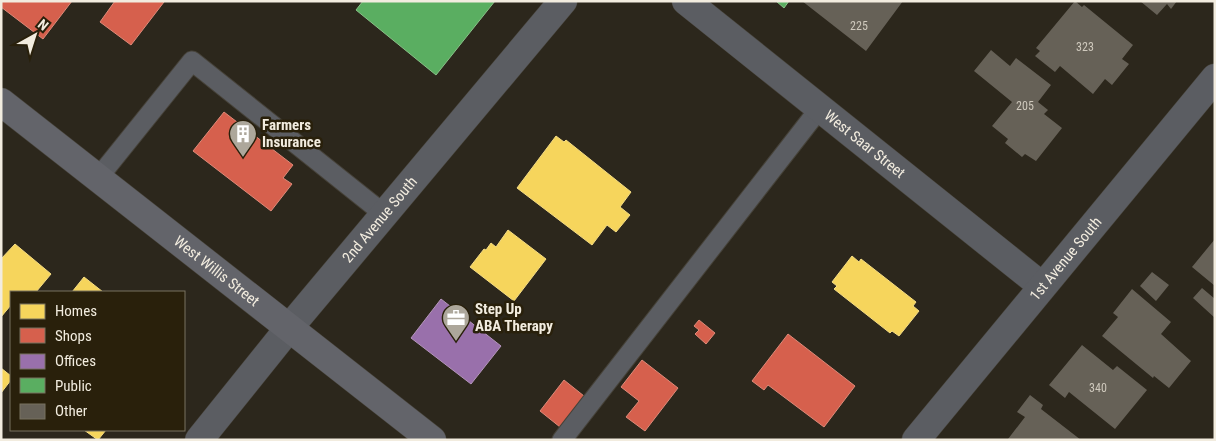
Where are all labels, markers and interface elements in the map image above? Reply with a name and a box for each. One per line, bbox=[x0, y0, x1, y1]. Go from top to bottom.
north arrow bbox=[10, 10, 60, 60]
text: N bbox=[35, 16, 52, 34]
house number: 225 bbox=[850, 19, 868, 33]
house number: 323 bbox=[1076, 40, 1094, 54]
house number: 205 bbox=[1016, 99, 1034, 113]
street label: West Saar Street bbox=[821, 106, 909, 182]
place label: Farmers Insurance bbox=[262, 116, 321, 151]
building icon: Farmers Insurance bbox=[228, 119, 258, 158]
street label: 2nd Avenue South bbox=[339, 173, 421, 266]
street label: 1st Avenue South bbox=[1026, 213, 1105, 304]
street label: West Willis Street bbox=[170, 232, 263, 310]
legend bbox=[10, 291, 185, 431]
place label: Step Up ABA Therapy bbox=[475, 300, 553, 335]
text: Homes bbox=[55, 302, 97, 320]
office icon: Step Up ABA Therapy bbox=[441, 303, 471, 342]
text: Shops bbox=[55, 327, 92, 345]
text: Offices bbox=[55, 352, 96, 370]
text: Public bbox=[55, 377, 92, 395]
house number: 340 bbox=[1089, 381, 1107, 395]
text: Other bbox=[55, 402, 88, 420]

